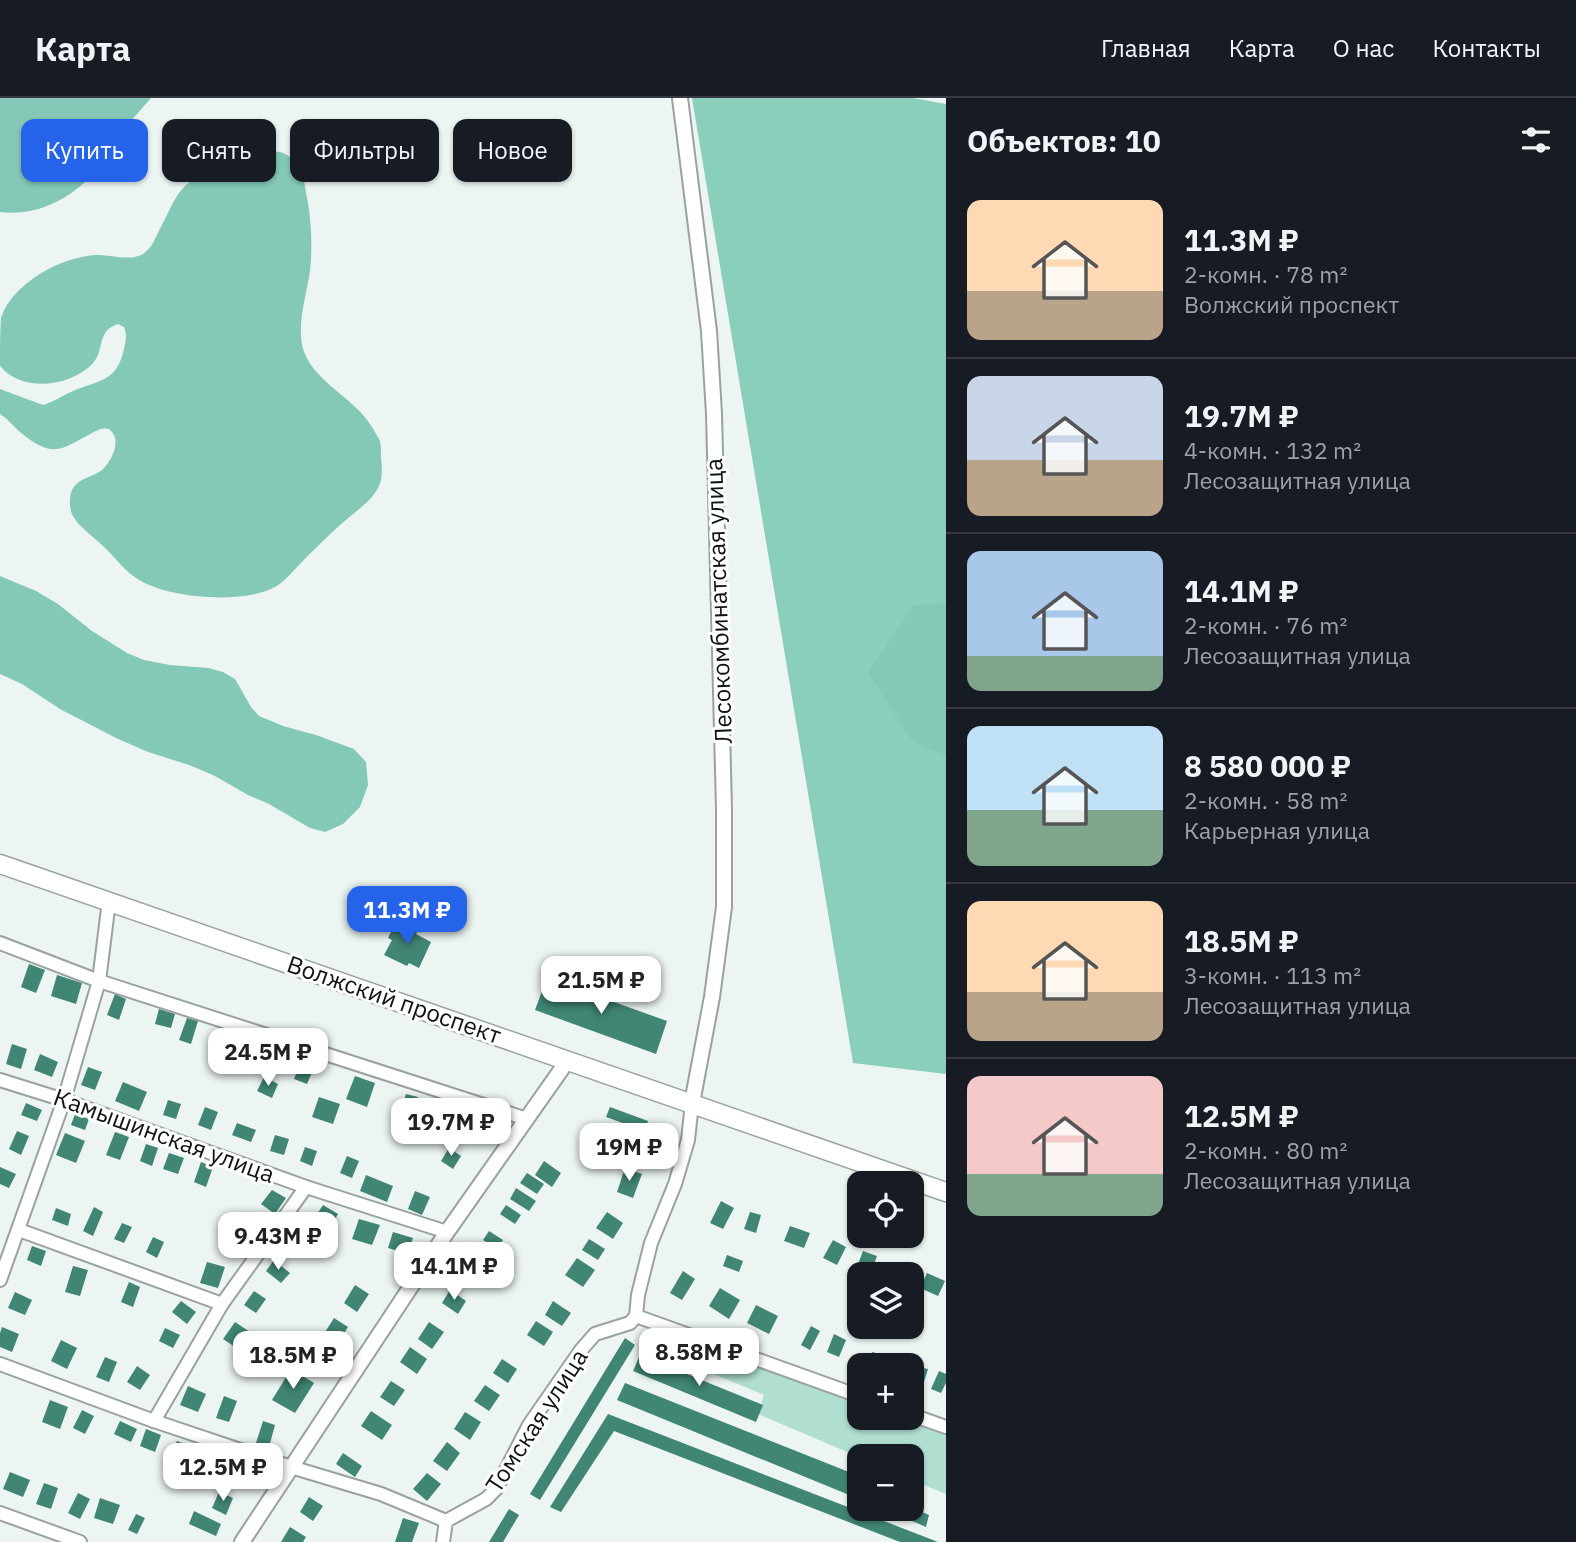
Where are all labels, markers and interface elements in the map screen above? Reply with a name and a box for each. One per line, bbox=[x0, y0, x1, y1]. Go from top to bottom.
text: Карта bbox=[35, 27, 131, 70]
text: Главная bbox=[1101, 32, 1191, 64]
text: Карта bbox=[1229, 32, 1295, 64]
text: О нас bbox=[1333, 32, 1394, 64]
text: Контакты bbox=[1432, 32, 1541, 64]
chip: Купить bbox=[21, 119, 148, 182]
chip: Снять bbox=[162, 119, 276, 182]
chip: Фильтры bbox=[290, 119, 439, 182]
chip: Новое bbox=[453, 119, 572, 182]
text: Объектов: 10 bbox=[967, 121, 1161, 160]
icon: filters bbox=[1517, 121, 1555, 159]
text: 11.3M ₽ bbox=[1184, 220, 1299, 259]
icon: home bbox=[1023, 228, 1107, 312]
text: 2-комн. · 78 m² bbox=[1184, 259, 1347, 289]
text: Волжский проспект bbox=[1184, 289, 1399, 319]
text: 19.7M ₽ bbox=[1184, 396, 1299, 435]
icon: home bbox=[1023, 404, 1107, 488]
text: 4-комн. · 132 m² bbox=[1184, 435, 1361, 465]
street label: Лесокомбинатская улица bbox=[697, 457, 739, 744]
text: Лесозащитная улица bbox=[1184, 465, 1411, 495]
text: 14.1M ₽ bbox=[1184, 571, 1299, 610]
icon: home bbox=[1023, 579, 1107, 663]
text: 2-комн. · 76 m² bbox=[1184, 610, 1347, 640]
text: Лесозащитная улица bbox=[1184, 640, 1411, 670]
text: 8 580 000 ₽ bbox=[1184, 746, 1351, 785]
icon: home bbox=[1023, 754, 1107, 838]
text: 2-комн. · 58 m² bbox=[1184, 785, 1347, 815]
text: Карьерная улица bbox=[1184, 815, 1370, 845]
pin: 11.3M ₽ bbox=[342, 886, 472, 946]
text: 11.3M ₽ bbox=[363, 894, 451, 924]
text: 18.5M ₽ bbox=[1184, 921, 1299, 960]
icon: home bbox=[1023, 929, 1107, 1013]
street label: Волжский проспект bbox=[283, 947, 506, 1051]
pin: 21.5M ₽ bbox=[536, 956, 666, 1016]
text: 3-комн. · 113 m² bbox=[1184, 960, 1361, 990]
text: 21.5M ₽ bbox=[557, 964, 645, 994]
text: Лесозащитная улица bbox=[1184, 990, 1411, 1020]
pin: 24.5M ₽ bbox=[203, 1028, 333, 1088]
text: 24.5M ₽ bbox=[224, 1036, 312, 1066]
street label: Камышинская улица bbox=[49, 1080, 279, 1190]
text: 12.5M ₽ bbox=[1184, 1096, 1299, 1135]
pin: 19.7M ₽ bbox=[386, 1098, 516, 1158]
icon: home bbox=[1023, 1104, 1107, 1188]
text: 19.7M ₽ bbox=[407, 1106, 495, 1136]
pin: 19M ₽ bbox=[580, 1124, 678, 1183]
text: 19M ₽ bbox=[595, 1131, 663, 1161]
text: 2-комн. · 80 m² bbox=[1184, 1135, 1347, 1165]
text: Лесозащитная улица bbox=[1184, 1165, 1411, 1195]
map controls bbox=[847, 1171, 924, 1521]
button: locate bbox=[847, 1171, 924, 1248]
pin: 9.43M ₽ bbox=[213, 1212, 343, 1272]
text: 9.43M ₽ bbox=[234, 1220, 322, 1250]
pin: 14.1M ₽ bbox=[389, 1242, 519, 1302]
text: 14.1M ₽ bbox=[410, 1250, 498, 1280]
button: layers bbox=[847, 1262, 924, 1339]
pin: 8.58M ₽ bbox=[634, 1328, 764, 1388]
pin: 18.5M ₽ bbox=[228, 1332, 358, 1391]
text: 8.58M ₽ bbox=[655, 1336, 743, 1366]
text: 18.5M ₽ bbox=[249, 1339, 337, 1369]
street label: Томская улица bbox=[478, 1342, 595, 1498]
button: + bbox=[847, 1353, 924, 1430]
pin: 12.5M ₽ bbox=[158, 1444, 288, 1503]
button: − bbox=[847, 1444, 924, 1521]
text: 12.5M ₽ bbox=[179, 1451, 267, 1481]

